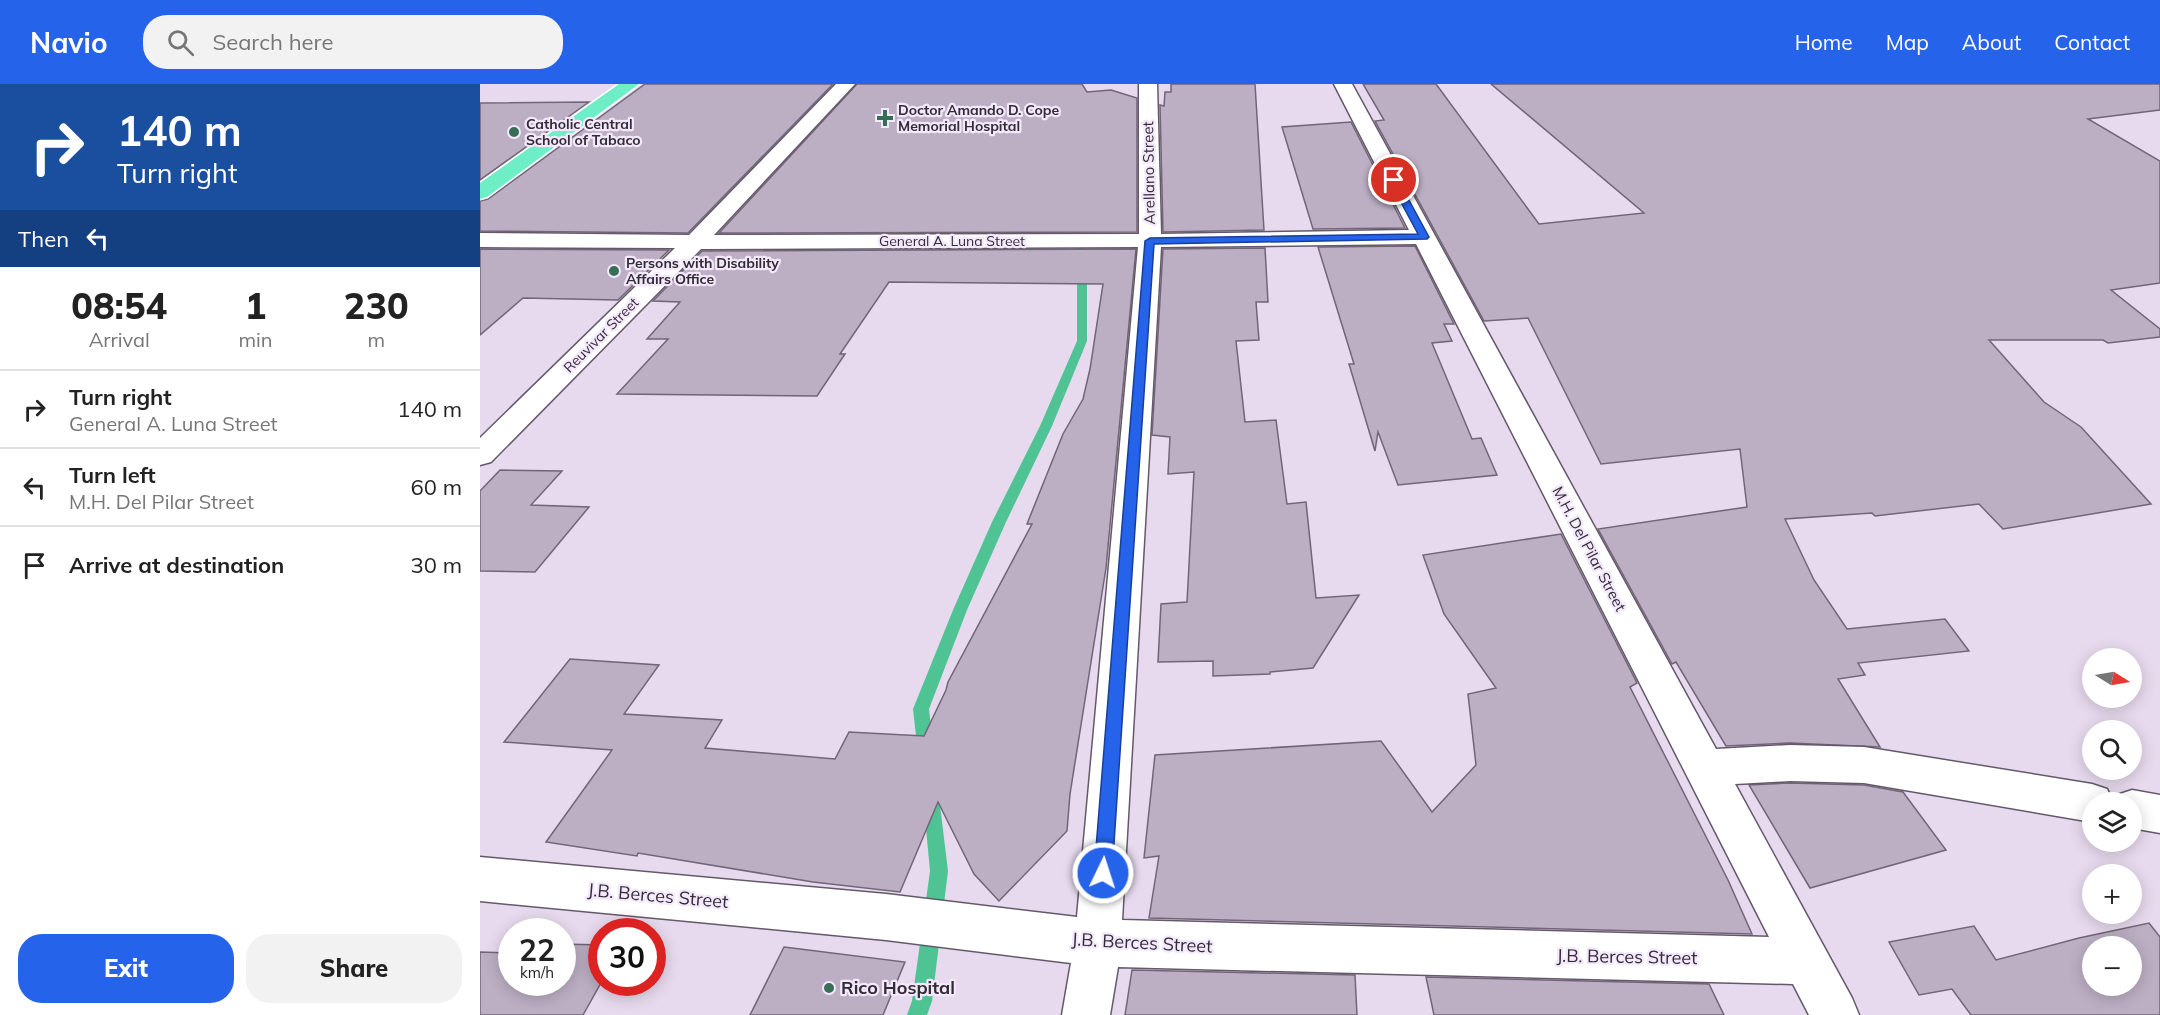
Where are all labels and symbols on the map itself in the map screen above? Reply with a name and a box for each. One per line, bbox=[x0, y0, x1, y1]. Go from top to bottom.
place label: Doctor Amando D. Cope Memorial Hospital bbox=[898, 101, 1059, 135]
marker: Doctor Amando D. Cope Memorial Hospital bbox=[876, 109, 894, 127]
place label: Catholic Central School of Tabaco bbox=[526, 115, 641, 149]
street label: Arellano Street bbox=[1138, 121, 1159, 225]
marker: Catholic Central School of Tabaco bbox=[507, 125, 521, 139]
pin bbox=[1368, 154, 1419, 205]
street label: General A. Luna Street bbox=[879, 232, 1025, 250]
place label: Persons with Disability Affairs Office bbox=[626, 254, 779, 288]
marker: Persons with Disability Affairs Office bbox=[607, 264, 621, 278]
street label: Reuvivar Street bbox=[560, 294, 642, 376]
street label: M.H. Del Pilar Street bbox=[1548, 483, 1630, 614]
north arrow bbox=[2082, 648, 2142, 708]
position arrow bbox=[1071, 841, 1135, 905]
street label: J.B. Berces Street bbox=[587, 878, 729, 913]
speed limit sign: 30 bbox=[588, 918, 666, 996]
street label: J.B. Berces Street bbox=[1071, 927, 1213, 958]
street label: J.B. Berces Street bbox=[1556, 944, 1698, 969]
place label: Rico Hospital bbox=[841, 976, 955, 999]
marker: Rico Hospital bbox=[822, 981, 836, 995]

